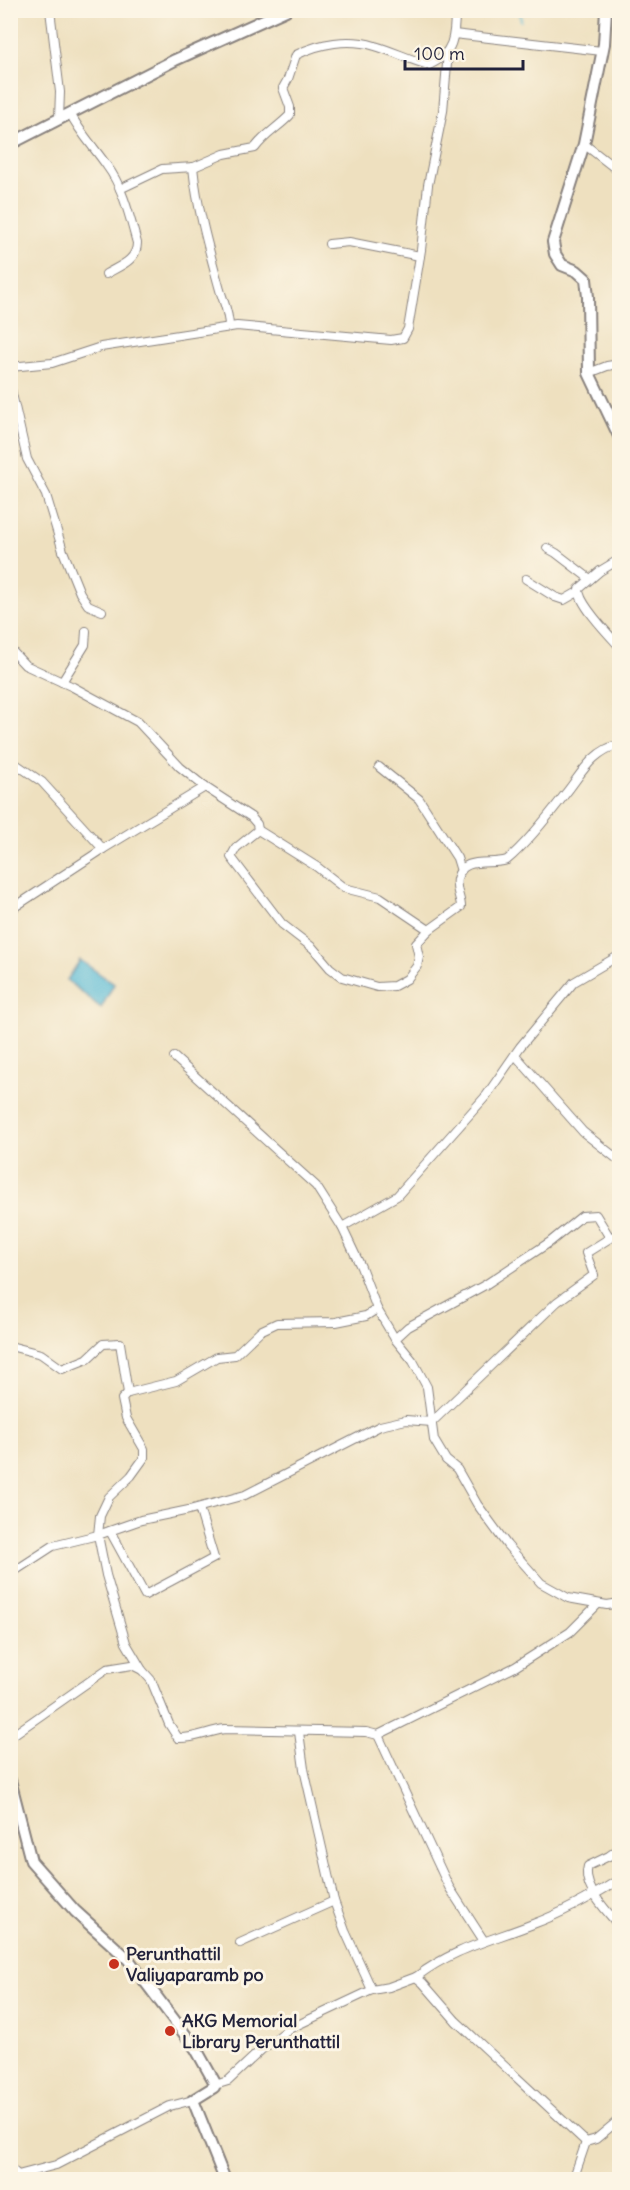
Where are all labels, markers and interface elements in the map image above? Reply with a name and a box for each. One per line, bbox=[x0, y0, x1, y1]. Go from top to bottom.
scale bar bbox=[405, 33, 524, 71]
text: 100 m bbox=[414, 42, 465, 65]
place label: Perunthattil Valiyaparamb po bbox=[126, 1942, 264, 1986]
marker: Perunthattil Valiyaparamb po bbox=[107, 1957, 121, 1971]
place label: AKG Memorial Library Perunthattil bbox=[182, 2009, 340, 2053]
marker: AKG Memorial Library Perunthattil bbox=[163, 2024, 177, 2038]

